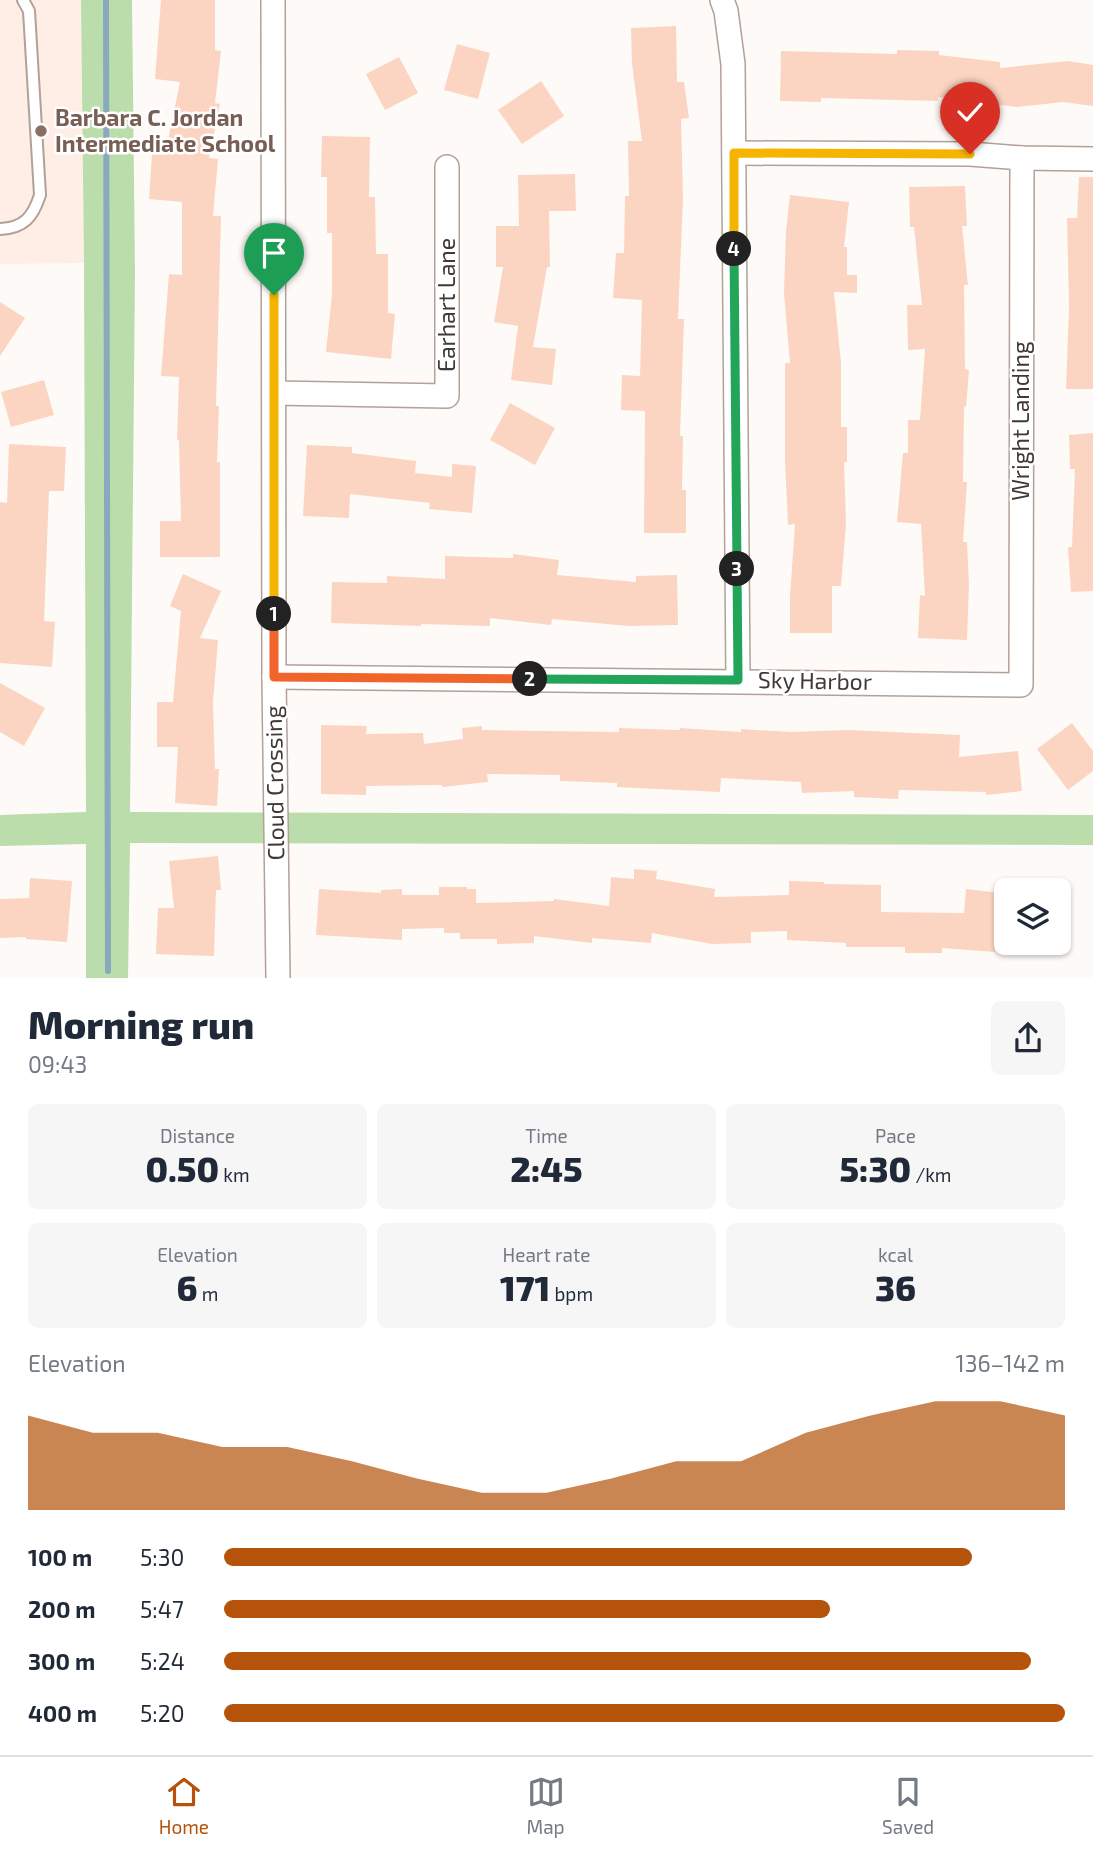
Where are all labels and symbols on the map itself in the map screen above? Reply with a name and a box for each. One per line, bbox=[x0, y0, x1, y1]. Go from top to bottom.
pin bbox=[940, 82, 1000, 154]
place label: Barbara C. Jordan Intermediate School bbox=[55, 103, 276, 157]
marker: Barbara C. Jordan Intermediate School bbox=[33, 123, 49, 139]
pin bbox=[244, 223, 304, 295]
pin: 4 bbox=[716, 232, 752, 266]
street label: Earhart Lane bbox=[432, 238, 460, 372]
street label: Wright Landing bbox=[1006, 341, 1034, 501]
pin: 3 bbox=[720, 552, 754, 586]
pin: 1 bbox=[256, 596, 292, 632]
pin: 2 bbox=[512, 662, 548, 696]
street label: Sky Harbor bbox=[758, 665, 872, 695]
street label: Cloud Crossing bbox=[259, 705, 289, 861]

